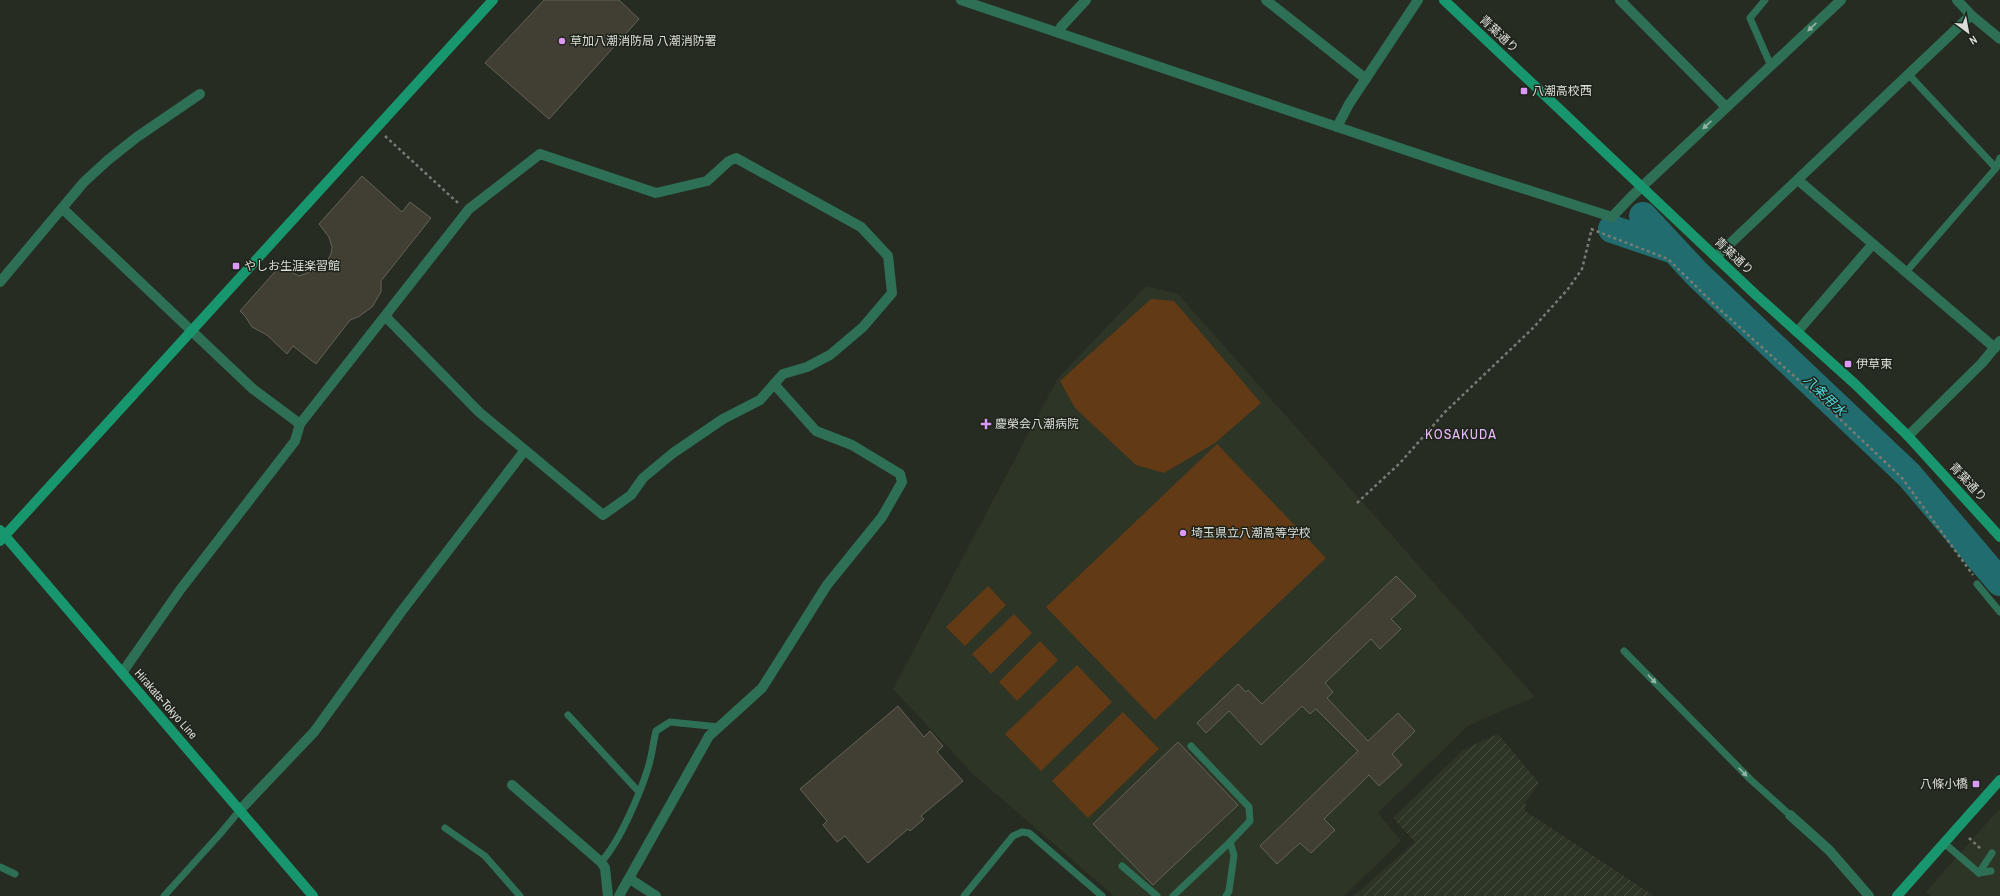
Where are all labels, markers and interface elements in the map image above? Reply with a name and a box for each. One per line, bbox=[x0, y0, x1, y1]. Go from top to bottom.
street label: 青葉通り bbox=[1476, 12, 1522, 56]
north arrow bbox=[1948, 12, 1988, 52]
one-way arrow bbox=[1807, 22, 1817, 32]
place label: 草加八潮消防局 八潮消防署 bbox=[570, 33, 717, 49]
text: N bbox=[1967, 33, 1980, 48]
marker: 草加八潮消防局 八潮消防署 bbox=[557, 36, 567, 46]
place label: 八潮高校西 bbox=[1532, 83, 1592, 99]
marker: 八潮高校西 bbox=[1519, 86, 1529, 96]
one-way arrow bbox=[1702, 120, 1712, 130]
street label: 青葉通り bbox=[1711, 234, 1757, 278]
place label: やしお生涯楽習館 bbox=[244, 258, 340, 274]
marker: やしお生涯楽習館 bbox=[231, 261, 241, 271]
place label: 伊草東 bbox=[1856, 356, 1892, 372]
marker: 伊草東 bbox=[1843, 359, 1853, 369]
water label: 八条用水 bbox=[1800, 371, 1851, 421]
place label: 慶榮会八潮病院 bbox=[995, 416, 1079, 432]
marker: 慶榮会八潮病院 bbox=[980, 418, 992, 430]
district label: KOSAKUDA bbox=[1425, 425, 1497, 443]
street label: 青葉通り bbox=[1946, 459, 1990, 505]
place label: 埼玉県立八潮高等学校 bbox=[1191, 525, 1311, 541]
marker: 埼玉県立八潮高等学校 bbox=[1178, 528, 1188, 538]
street label: Hirakata-Tokyo Line bbox=[131, 666, 201, 742]
one-way arrow bbox=[1647, 674, 1657, 684]
one-way arrow bbox=[1738, 767, 1747, 777]
place label: 八條小橋 bbox=[1920, 776, 1968, 792]
marker: 八條小橋 bbox=[1971, 779, 1981, 789]

